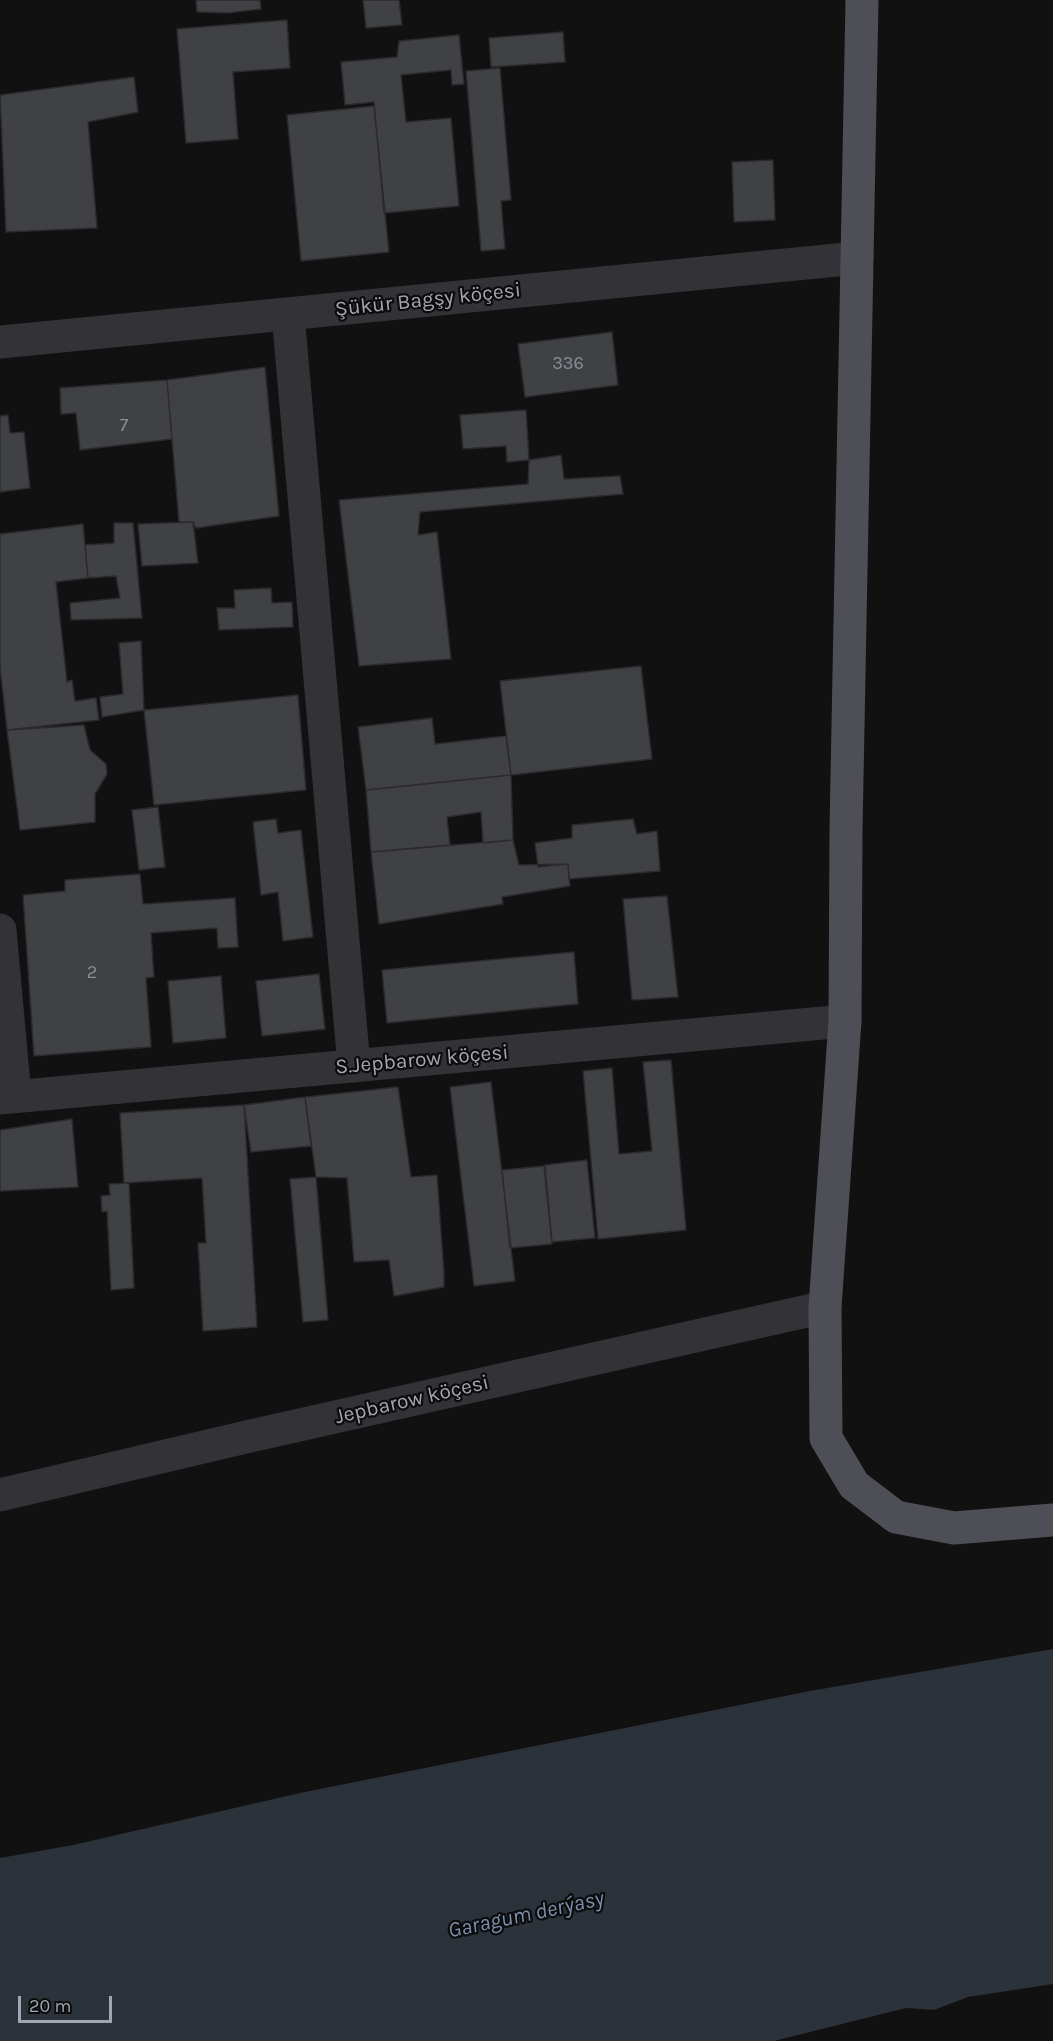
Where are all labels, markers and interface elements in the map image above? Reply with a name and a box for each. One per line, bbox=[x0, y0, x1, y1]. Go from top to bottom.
street label: Şükür Bagşy köçesi bbox=[334, 278, 522, 322]
house number: 336 bbox=[552, 353, 584, 375]
house number: 7 bbox=[120, 415, 128, 437]
house number: 2 bbox=[87, 962, 97, 984]
street label: S.Jepbarow köçesi bbox=[334, 1040, 510, 1080]
street label: Jepbarow köçesi bbox=[333, 1370, 491, 1430]
water label: Garagum derýasy bbox=[446, 1886, 606, 1944]
scale bar bbox=[21, 1984, 116, 2022]
text: 20 m bbox=[29, 1995, 71, 2017]

